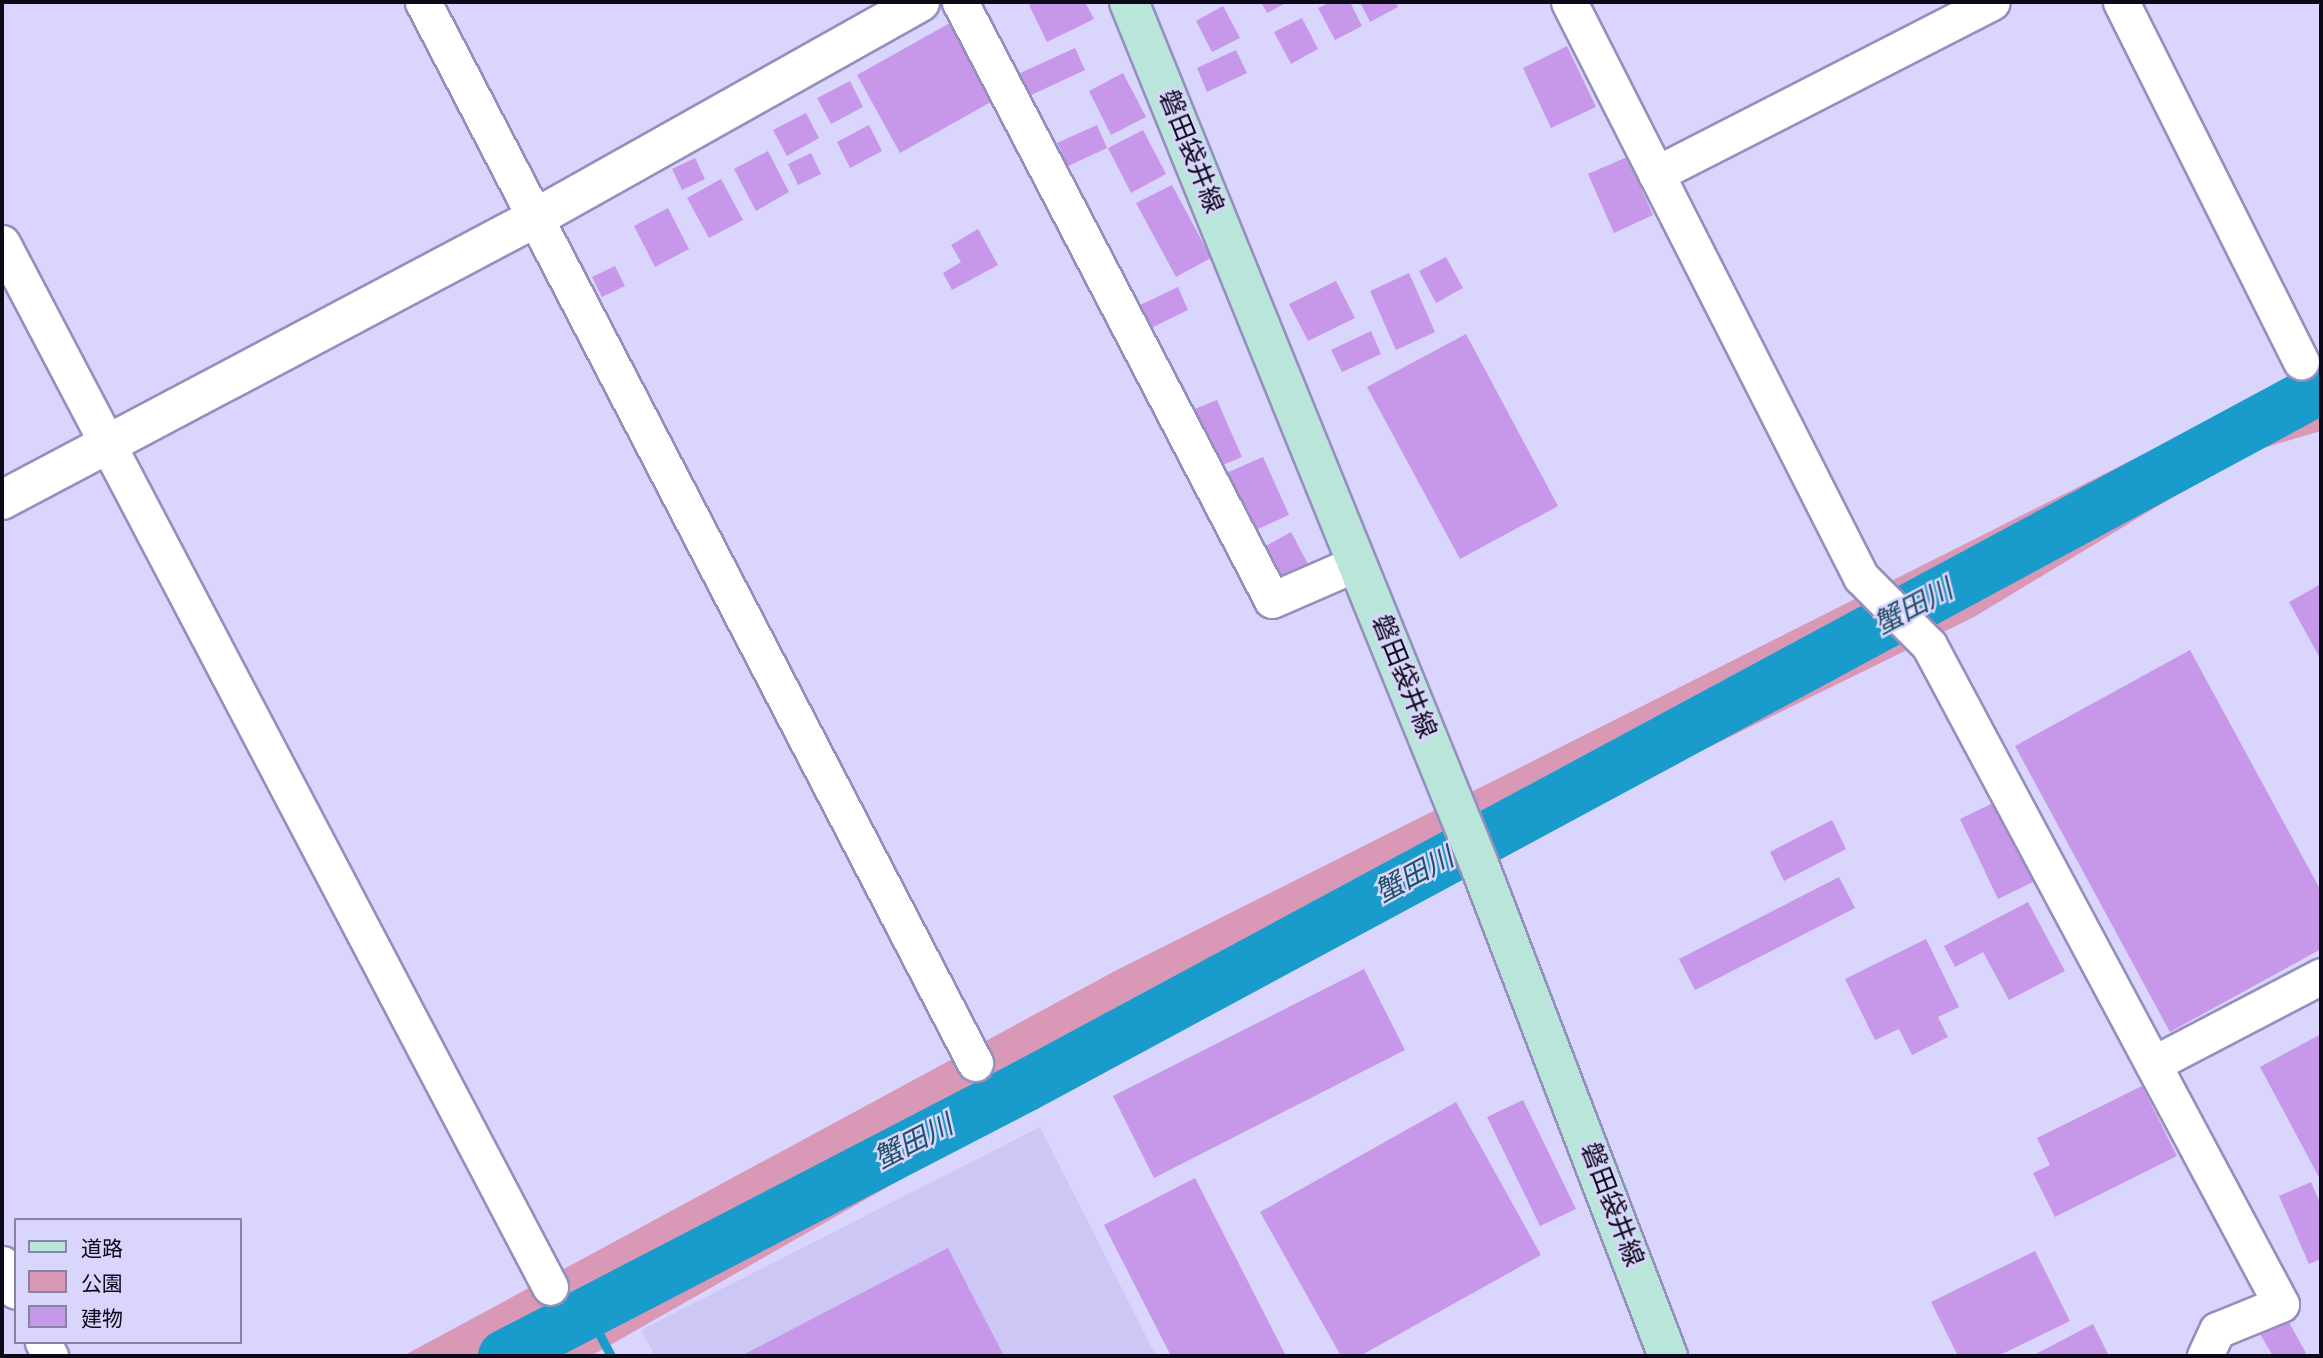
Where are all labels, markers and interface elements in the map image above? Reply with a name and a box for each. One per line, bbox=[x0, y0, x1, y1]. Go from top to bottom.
street label: 磐田袋井線 bbox=[1151, 86, 1229, 218]
water label: 蟹田川 bbox=[1869, 573, 1959, 643]
street label: 磐田袋井線 bbox=[1364, 611, 1442, 743]
water label: 蟹田川 bbox=[1370, 841, 1460, 911]
water label: 蟹田川 bbox=[869, 1109, 959, 1177]
street label: 磐田袋井線 bbox=[1573, 1139, 1649, 1271]
legend bbox=[14, 1218, 242, 1344]
text: 道路 bbox=[81, 1239, 123, 1260]
text: 公園 bbox=[81, 1274, 123, 1295]
text: 建物 bbox=[81, 1309, 123, 1330]

